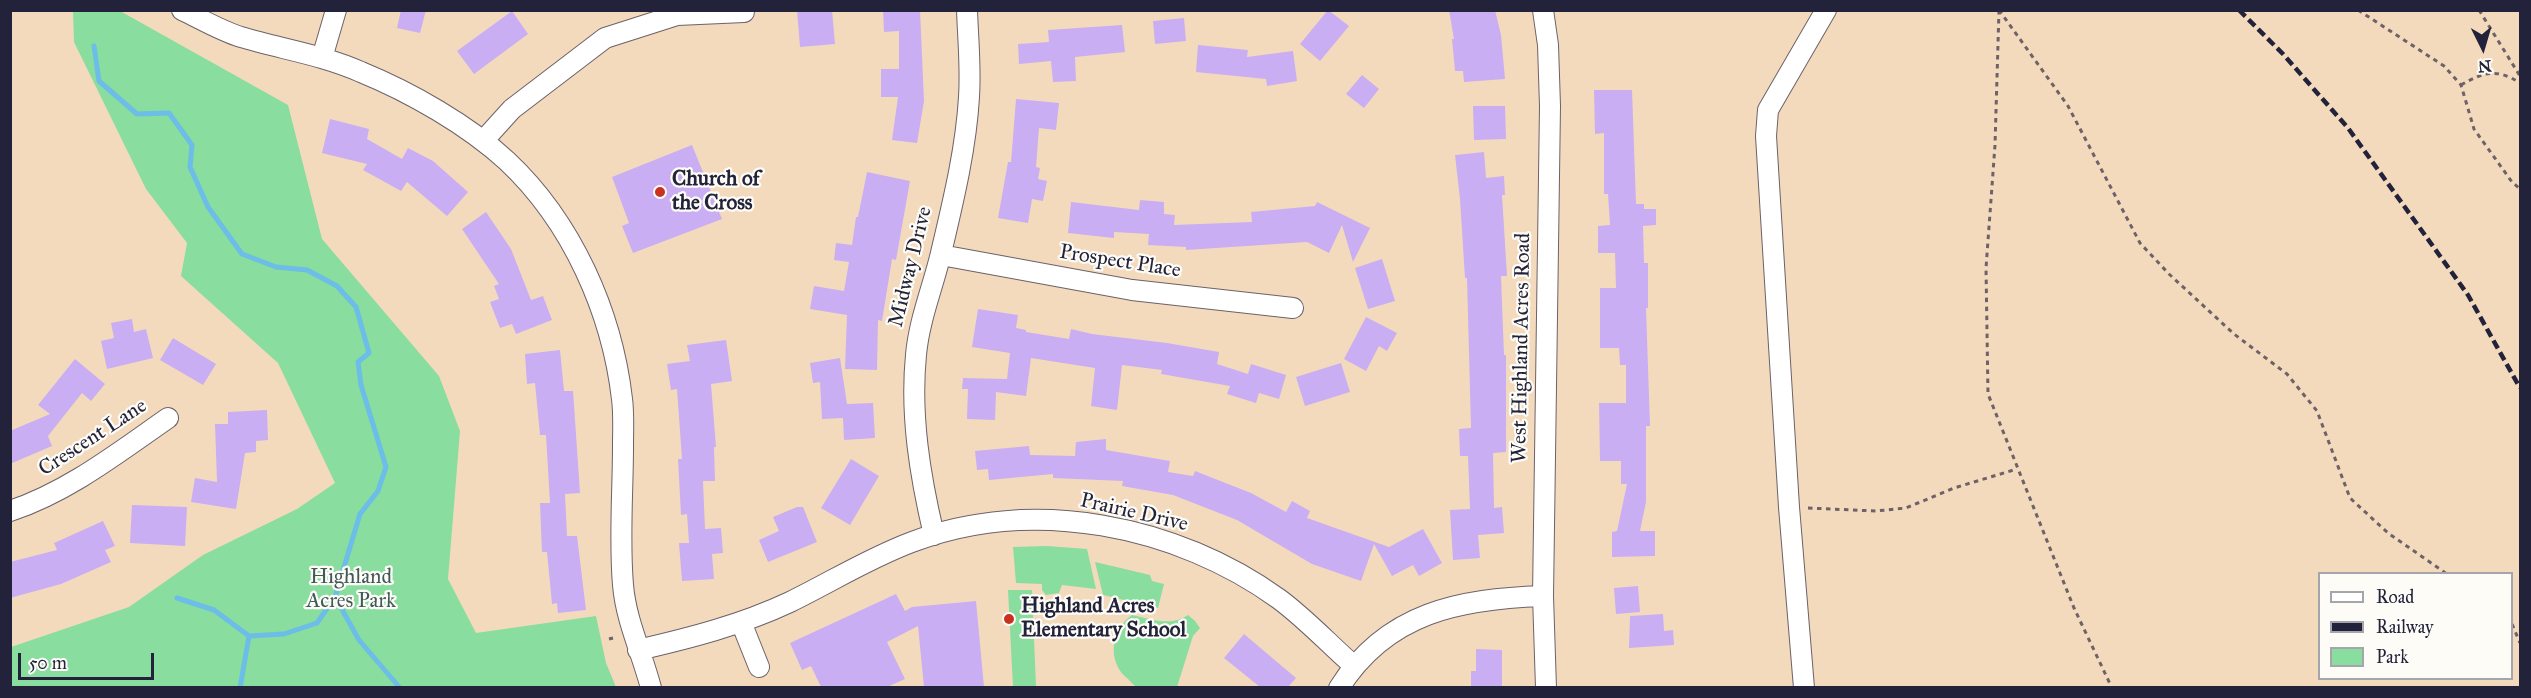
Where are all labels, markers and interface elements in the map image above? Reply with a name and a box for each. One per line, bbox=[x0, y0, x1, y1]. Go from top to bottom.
north arrow bbox=[2453, 18, 2513, 78]
text: N bbox=[2477, 56, 2492, 76]
place label: Church of the Cross bbox=[672, 167, 760, 217]
marker: Church of the Cross bbox=[653, 185, 667, 199]
street label: Midway Drive bbox=[884, 204, 938, 330]
street label: West Highland Acres Road bbox=[1507, 233, 1537, 463]
street label: Prospect Place bbox=[1058, 240, 1182, 284]
street label: Crescent Lane bbox=[34, 394, 152, 482]
street label: Prairie Drive bbox=[1078, 488, 1190, 538]
park label: Highland Acres Park bbox=[306, 565, 396, 615]
legend bbox=[2318, 572, 2513, 680]
text: Road bbox=[2376, 586, 2414, 608]
place label: Highland Acres Elementary School bbox=[1021, 594, 1186, 644]
marker: Highland Acres Elementary School bbox=[1002, 612, 1016, 626]
text: Railway bbox=[2376, 616, 2433, 638]
scale bar bbox=[21, 641, 158, 679]
text: Park bbox=[2376, 646, 2409, 668]
text: 50 m bbox=[29, 652, 67, 674]

